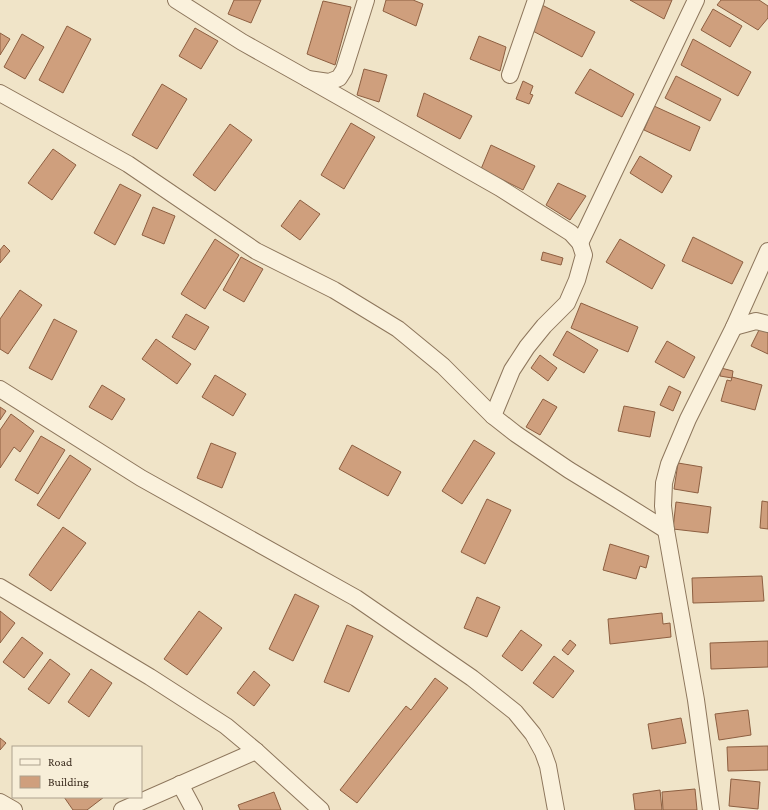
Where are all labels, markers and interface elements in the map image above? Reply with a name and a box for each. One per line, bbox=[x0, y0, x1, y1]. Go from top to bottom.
legend bbox=[12, 746, 142, 798]
text: Road bbox=[48, 755, 73, 769]
text: Building bbox=[48, 775, 89, 789]

